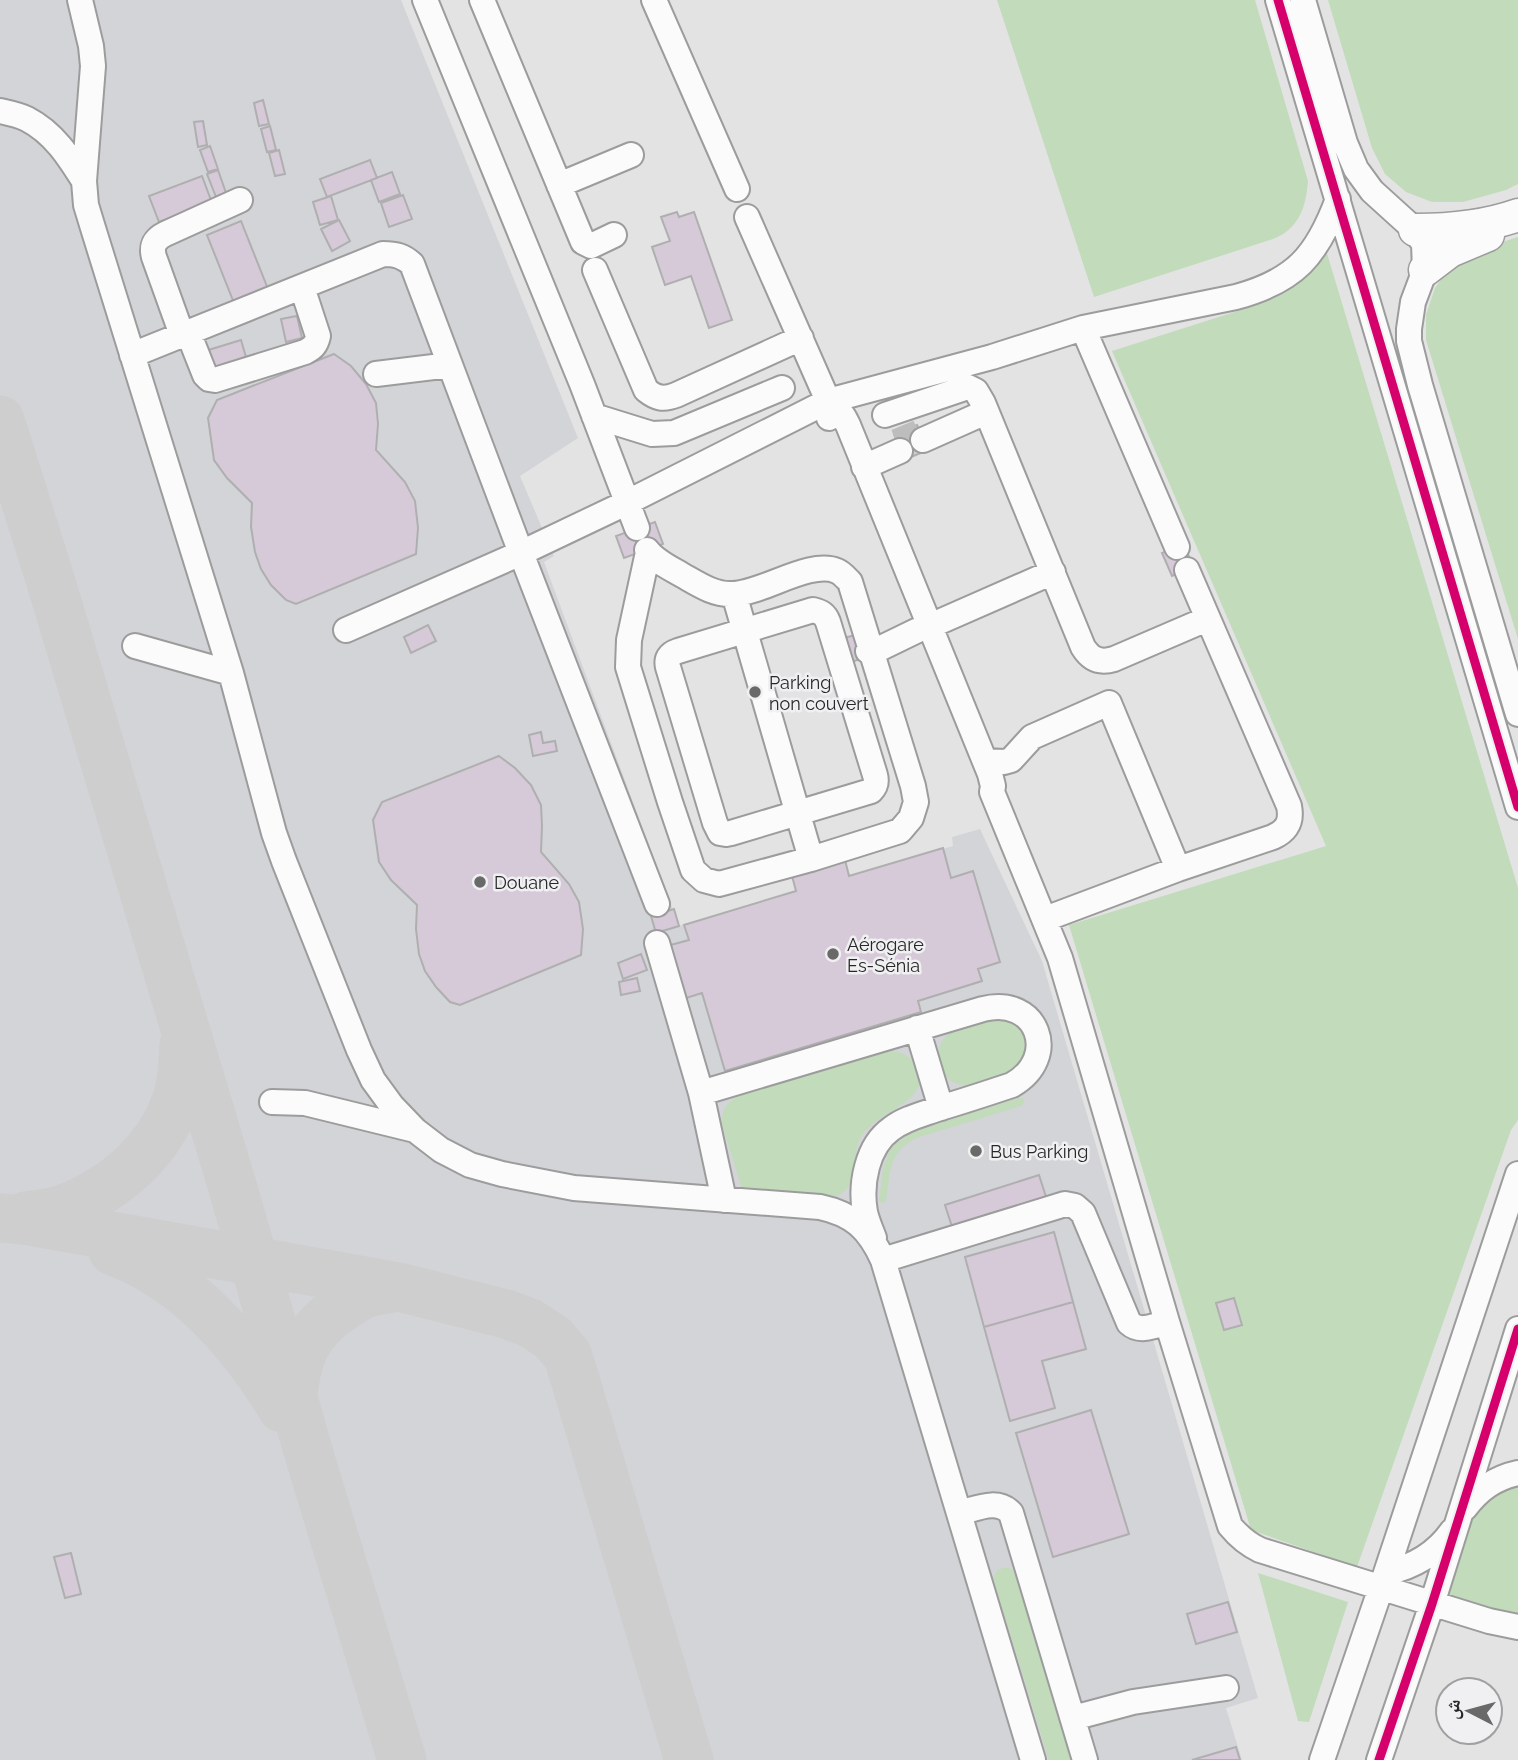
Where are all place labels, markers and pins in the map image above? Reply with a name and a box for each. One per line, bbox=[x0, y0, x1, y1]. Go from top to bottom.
place label: Parking non couvert bbox=[769, 672, 869, 714]
marker: Parking non couvert bbox=[747, 684, 763, 700]
place label: Douane bbox=[494, 872, 560, 893]
marker: Douane bbox=[472, 874, 488, 890]
place label: Aérogare Es-Sénia bbox=[847, 934, 924, 976]
marker: Aérogare Es-Sénia bbox=[825, 946, 841, 962]
place label: Bus Parking bbox=[990, 1141, 1088, 1162]
marker: Bus Parking bbox=[968, 1143, 984, 1159]

